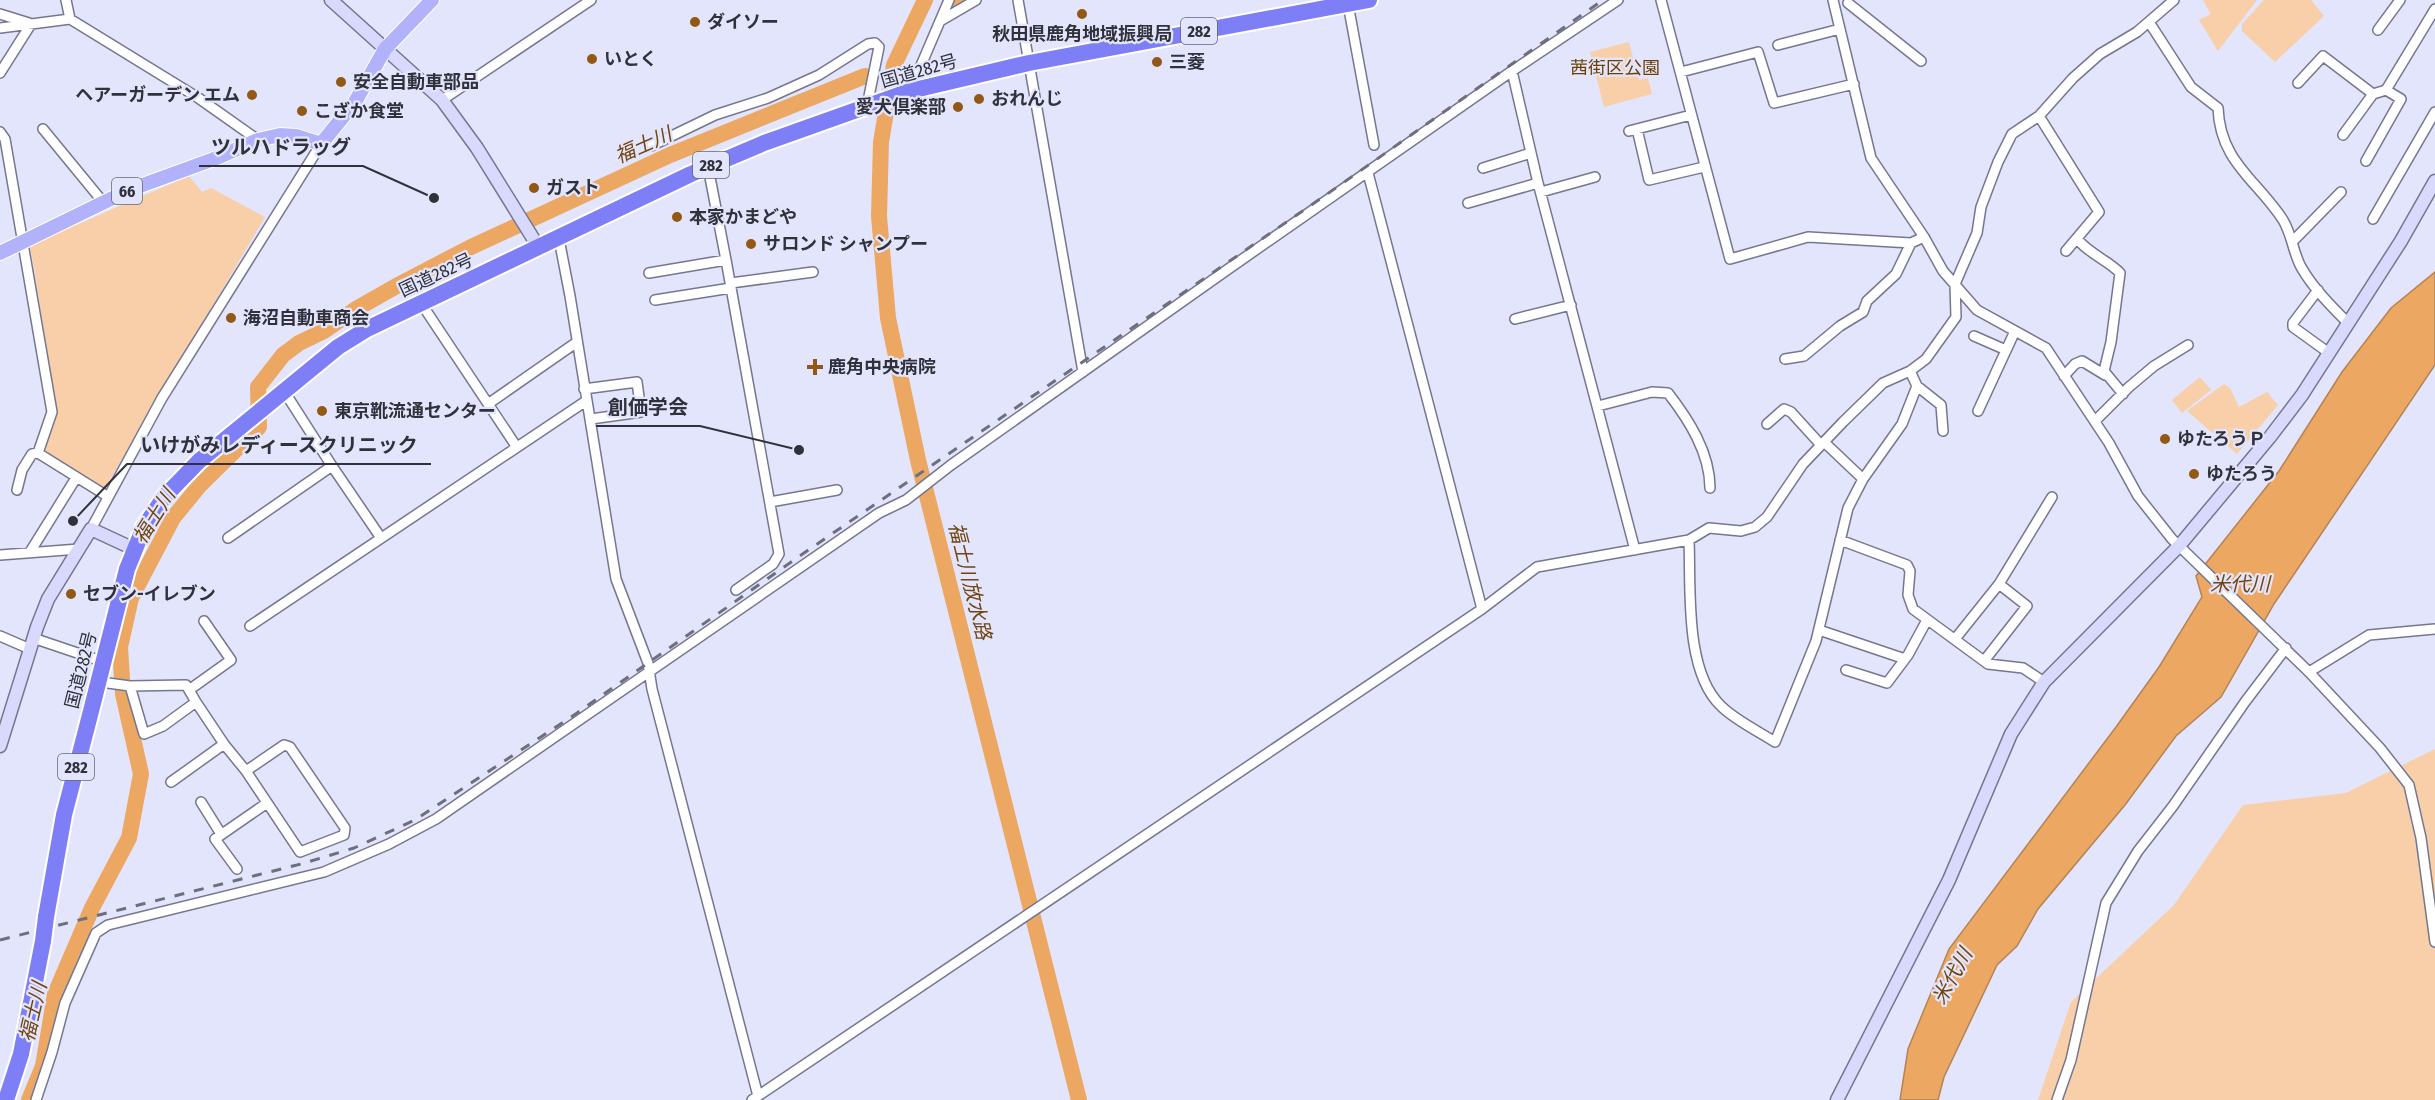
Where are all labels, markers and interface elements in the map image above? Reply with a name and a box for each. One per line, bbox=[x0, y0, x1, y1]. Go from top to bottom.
marker: 秋田県鹿角地域振興局 bbox=[1075, 7, 1089, 21]
place label: ダイソー bbox=[707, 11, 779, 33]
marker: ダイソー bbox=[688, 15, 702, 29]
road number: 282 bbox=[1181, 18, 1217, 44]
place label: 秋田県鹿角地域振興局 bbox=[992, 23, 1172, 45]
place label: いとく bbox=[604, 48, 657, 70]
street label: 国道282号 bbox=[878, 50, 960, 92]
place label: 三菱 bbox=[1169, 51, 1205, 73]
marker: いとく bbox=[585, 52, 599, 66]
marker: 三菱 bbox=[1150, 55, 1164, 69]
park label: 茜街区公園 bbox=[1570, 57, 1660, 79]
place label: 安全自動車部品 bbox=[353, 71, 479, 93]
marker: 安全自動車部品 bbox=[334, 75, 348, 89]
place label: ヘアーガーデン エム bbox=[75, 84, 240, 106]
marker: ヘアーガーデン エム bbox=[245, 88, 259, 102]
place label: おれんじ bbox=[991, 88, 1063, 110]
marker: おれんじ bbox=[972, 92, 986, 106]
place label: 愛犬倶楽部 bbox=[856, 96, 946, 118]
place label: こざか食堂 bbox=[314, 100, 404, 122]
marker: 愛犬倶楽部 bbox=[951, 100, 965, 114]
marker: こざか食堂 bbox=[295, 104, 309, 118]
water label: 福士川 bbox=[611, 121, 677, 168]
callout: ツルハドラッグ bbox=[199, 128, 363, 166]
text: ツルハドラッグ bbox=[211, 135, 351, 159]
road number: 282 bbox=[693, 152, 729, 178]
place label: ガスト bbox=[546, 177, 600, 199]
road number: 66 bbox=[112, 178, 142, 204]
marker: ガスト bbox=[527, 181, 541, 195]
place label: 本家かまどや bbox=[689, 206, 797, 228]
marker: 本家かまどや bbox=[670, 210, 684, 224]
place label: サロンド シャンプー bbox=[763, 233, 928, 255]
marker: サロンド シャンプー bbox=[744, 237, 758, 251]
street label: 国道282号 bbox=[396, 248, 476, 302]
place label: 海沼自動車商会 bbox=[243, 307, 369, 329]
marker: 海沼自動車商会 bbox=[224, 311, 238, 325]
place label: 鹿角中央病院 bbox=[828, 356, 936, 378]
marker: 鹿角中央病院 bbox=[806, 358, 824, 376]
callout: 創価学会 bbox=[596, 388, 700, 426]
text: 創価学会 bbox=[608, 395, 688, 419]
place label: 東京靴流通センター bbox=[334, 400, 496, 422]
marker: 東京靴流通センター bbox=[315, 404, 329, 418]
callout: いけがみレディースクリニック bbox=[127, 426, 431, 464]
place label: ゆたろうＰ bbox=[2177, 428, 2266, 450]
marker: ゆたろうＰ bbox=[2158, 432, 2172, 446]
text: いけがみレディースクリニック bbox=[140, 433, 418, 457]
place label: ゆたろう bbox=[2206, 463, 2277, 485]
marker: ゆたろう bbox=[2187, 467, 2201, 481]
water label: 福士川 bbox=[128, 483, 181, 548]
water label: 福士川放水路 bbox=[944, 520, 997, 644]
water label: 米代川 bbox=[2210, 572, 2272, 596]
place label: セブン-イレブン bbox=[83, 583, 216, 605]
marker: セブン-イレブン bbox=[64, 587, 78, 601]
street label: 国道282号 bbox=[61, 629, 101, 711]
road number: 282 bbox=[58, 754, 94, 780]
water label: 米代川 bbox=[1927, 942, 1978, 1008]
water label: 福士川 bbox=[15, 978, 52, 1044]

